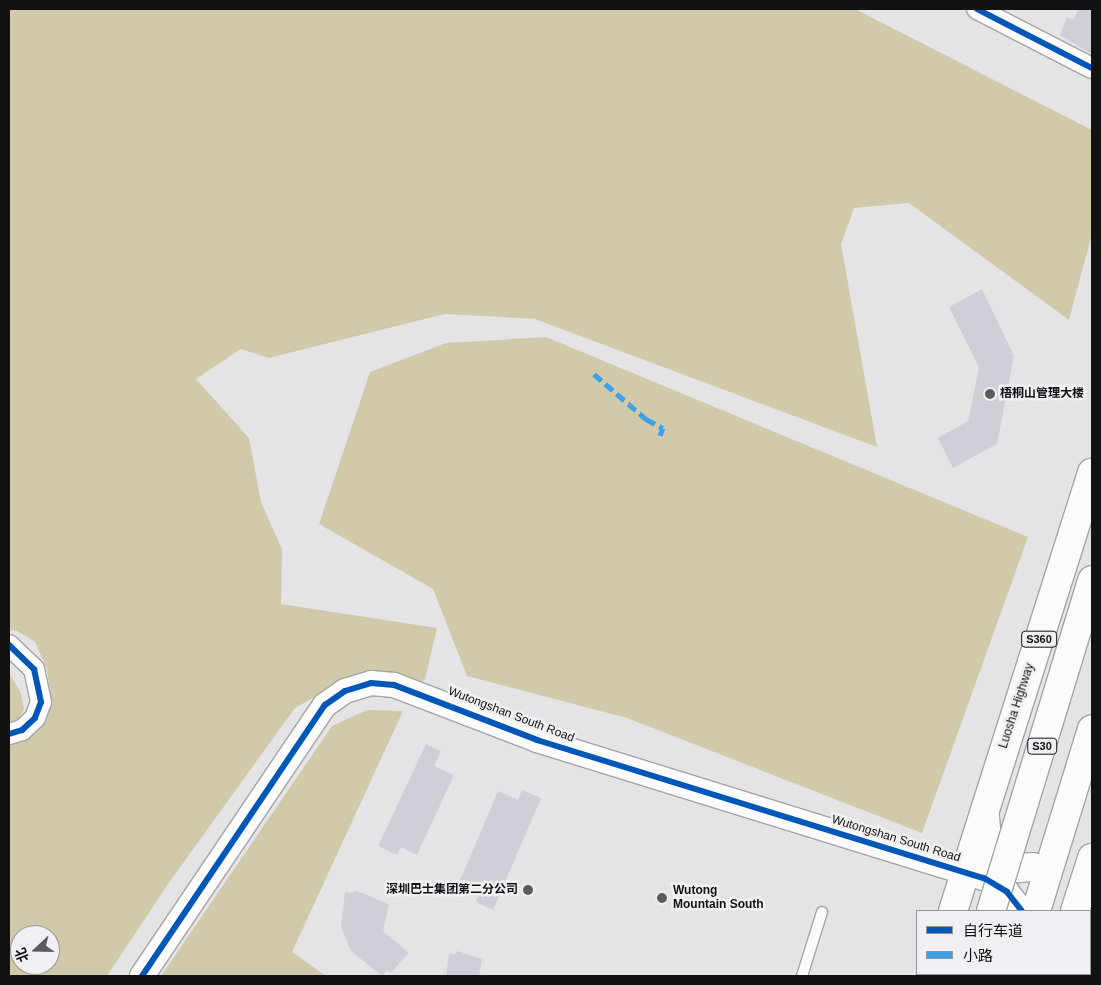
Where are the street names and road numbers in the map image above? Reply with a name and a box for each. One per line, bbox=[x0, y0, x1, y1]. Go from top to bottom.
road number: S360 bbox=[1020, 630, 1058, 648]
street label: Luosha Highway bbox=[996, 662, 1038, 750]
street label: Wutongshan South Road bbox=[446, 684, 576, 746]
road number: S30 bbox=[1027, 738, 1057, 754]
street label: Wutongshan South Road bbox=[830, 813, 962, 865]

